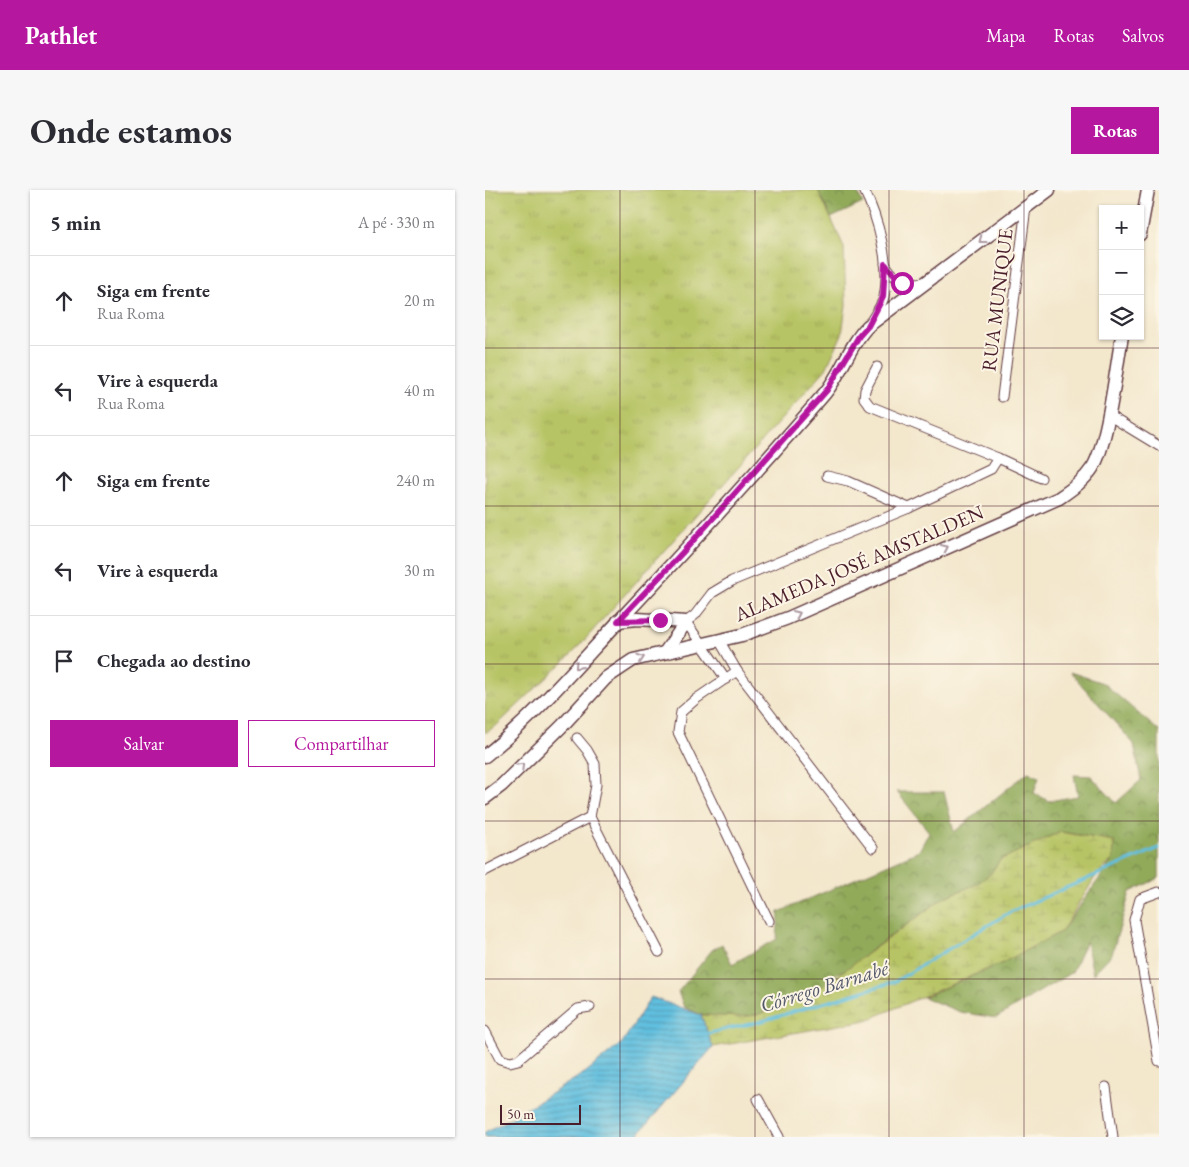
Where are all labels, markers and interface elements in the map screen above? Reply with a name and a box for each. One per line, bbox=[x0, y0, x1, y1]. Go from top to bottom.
text: Pathlet bbox=[25, 20, 97, 51]
text: Mapa bbox=[986, 24, 1026, 47]
text: Rotas bbox=[1054, 24, 1094, 47]
text: Salvos bbox=[1122, 24, 1164, 47]
button: Rotas bbox=[1071, 107, 1159, 154]
text: Onde estamos bbox=[30, 108, 232, 153]
map controls bbox=[1099, 205, 1144, 340]
button: + bbox=[1099, 205, 1144, 250]
text: 5 min bbox=[50, 209, 101, 236]
text: A pé · 330 m bbox=[358, 212, 435, 233]
street label: RUA MUNIQUE bbox=[975, 227, 1019, 373]
one-way arrow bbox=[978, 234, 988, 243]
button: − bbox=[1099, 250, 1144, 295]
route start bbox=[891, 272, 914, 295]
text: Siga em frente bbox=[97, 278, 210, 303]
icon: ahead bbox=[50, 287, 78, 315]
text: 20 m bbox=[404, 290, 435, 311]
button: layers bbox=[1099, 295, 1144, 340]
text: Rua Roma bbox=[97, 303, 165, 324]
text: Vire à esquerda bbox=[97, 368, 218, 393]
icon: left bbox=[50, 377, 78, 405]
text: 40 m bbox=[404, 380, 435, 401]
text: Rua Roma bbox=[97, 393, 165, 414]
icon: ahead bbox=[50, 467, 78, 495]
text: Siga em frente bbox=[97, 468, 210, 493]
text: 240 m bbox=[396, 470, 435, 491]
street label: ALAMEDA JOSÉ AMSTALDEN bbox=[730, 499, 988, 628]
one-way arrow bbox=[940, 544, 949, 555]
icon: left bbox=[50, 557, 78, 585]
text: Vire à esquerda bbox=[97, 558, 218, 583]
text: 30 m bbox=[404, 560, 435, 581]
route end bbox=[649, 609, 672, 632]
one-way arrow bbox=[792, 610, 801, 620]
icon: arrive bbox=[50, 647, 78, 675]
text: Chegada ao destino bbox=[97, 648, 251, 673]
one-way arrow bbox=[636, 653, 644, 663]
one-way arrow bbox=[575, 660, 584, 669]
button: Salvar bbox=[50, 720, 238, 767]
button: Compartilhar bbox=[248, 720, 435, 767]
one-way arrow bbox=[516, 763, 525, 772]
water label: Córrego Barnabé bbox=[757, 953, 893, 1018]
scale bar bbox=[500, 1102, 581, 1125]
text: 50 m bbox=[507, 1105, 534, 1123]

